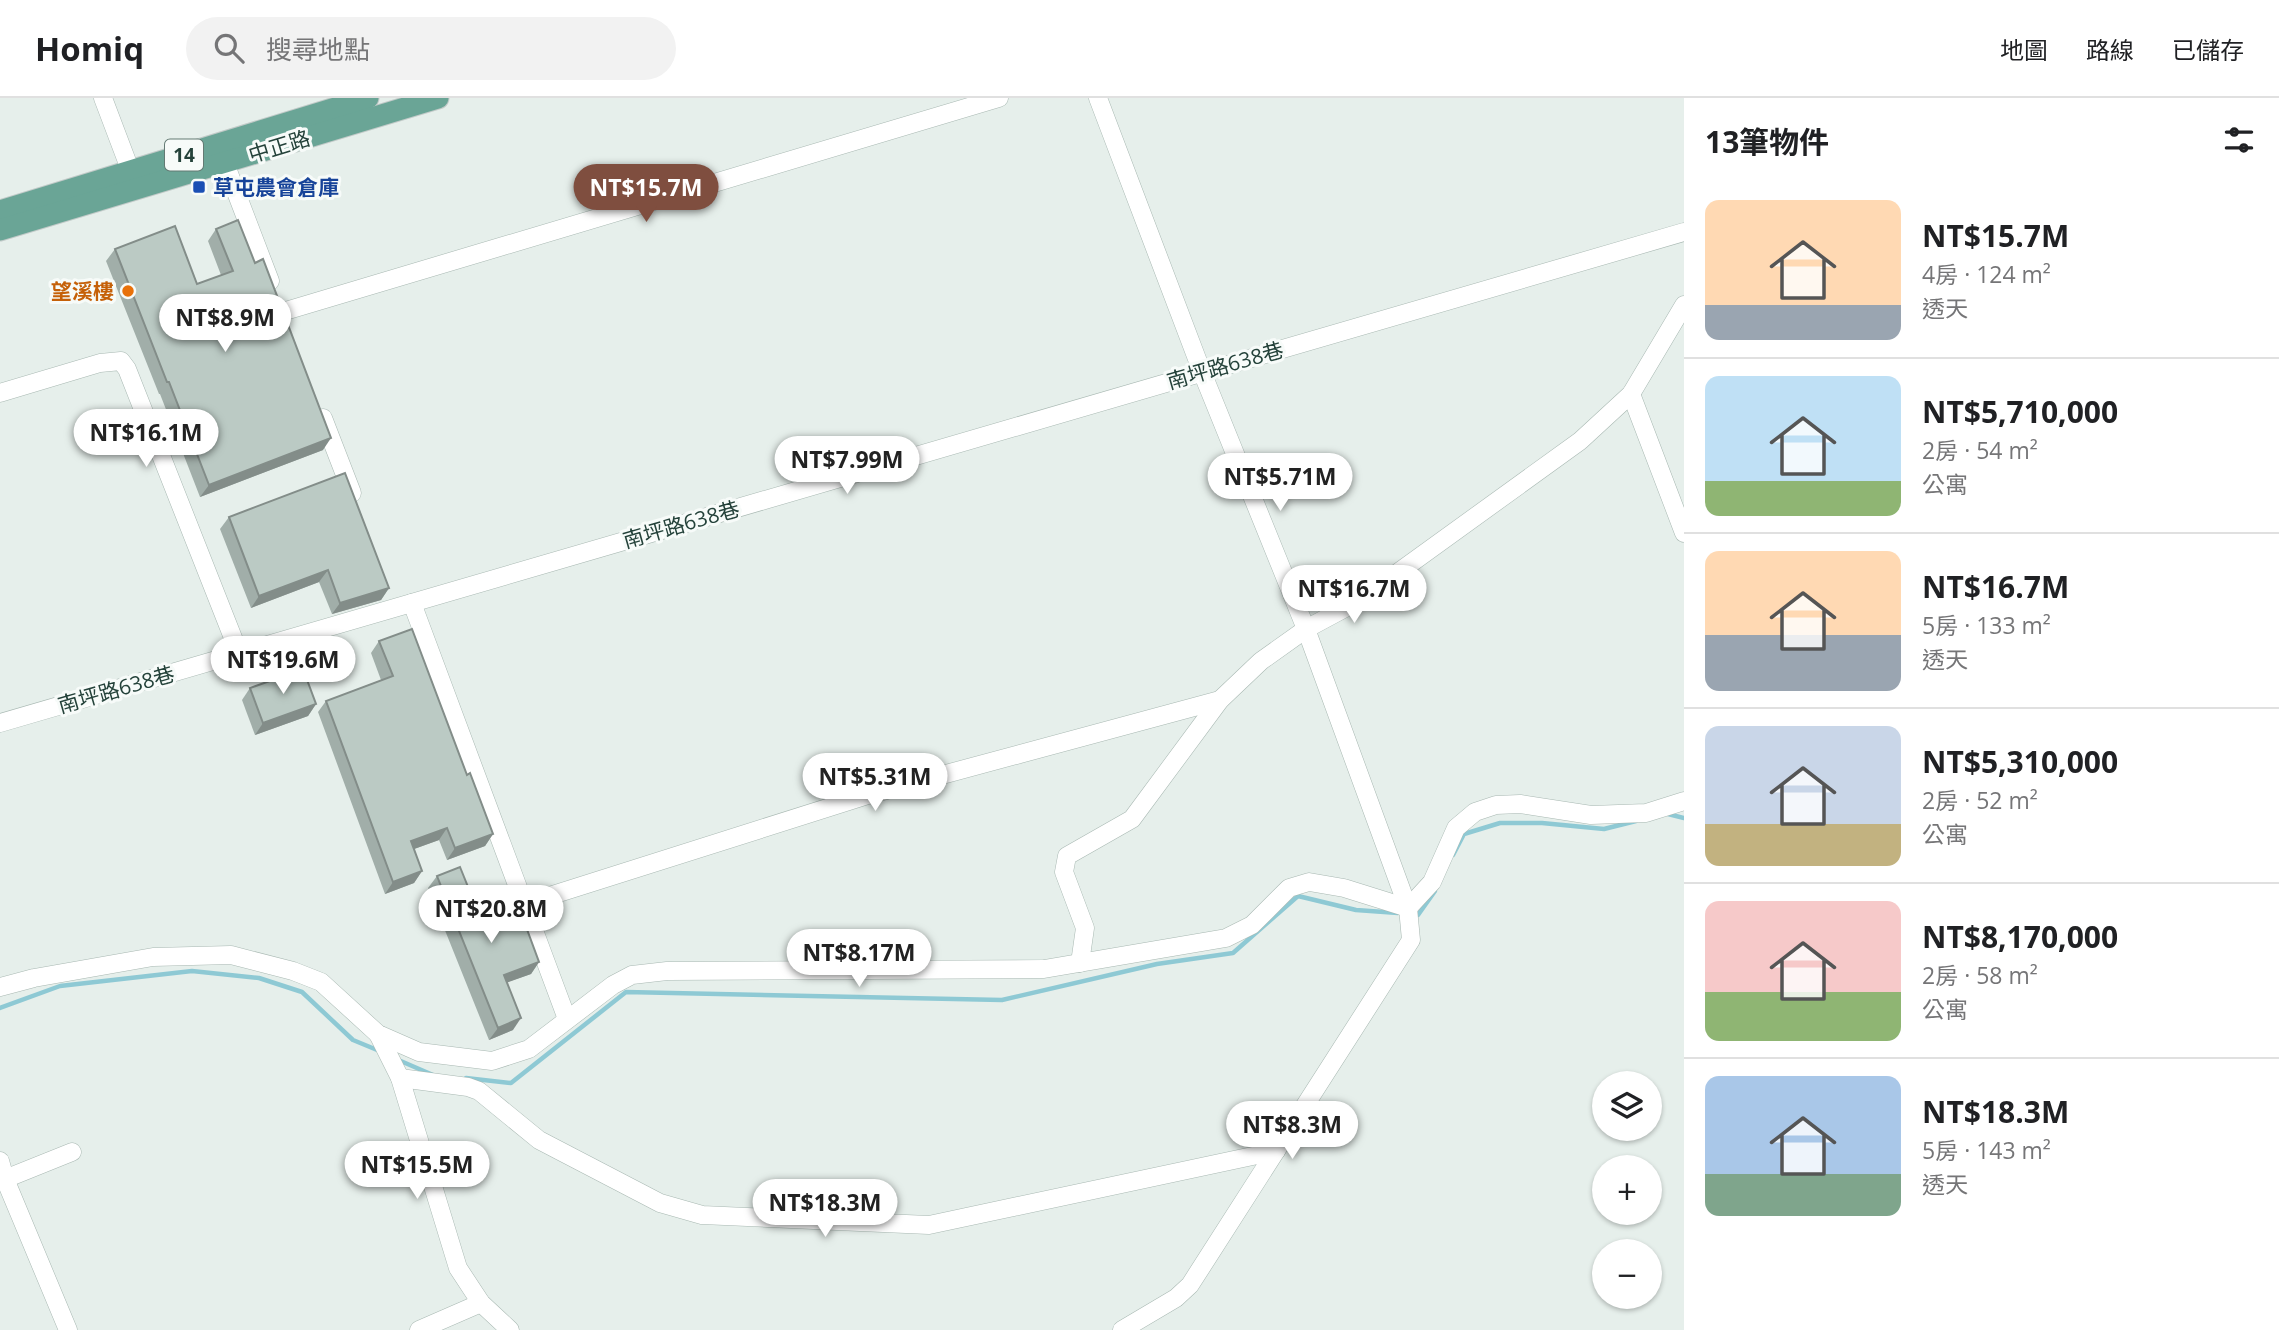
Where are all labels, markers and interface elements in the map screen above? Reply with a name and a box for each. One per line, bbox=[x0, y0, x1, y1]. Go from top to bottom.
search box bbox=[186, 17, 676, 80]
text: Homiq bbox=[35, 26, 144, 71]
icon: search bbox=[210, 29, 248, 67]
text: 搜尋地點 bbox=[266, 31, 370, 67]
text: 地圖 bbox=[2000, 33, 2048, 66]
text: 路線 bbox=[2086, 33, 2134, 66]
text: 已儲存 bbox=[2172, 33, 2244, 66]
text: 13筆物件 bbox=[1705, 121, 1829, 162]
icon: filters bbox=[2220, 121, 2258, 159]
street label: 中正路 bbox=[245, 123, 313, 169]
road number: 14 bbox=[165, 139, 203, 170]
pin: NT$15.7M bbox=[574, 164, 718, 224]
text: NT$15.7M bbox=[590, 171, 702, 203]
place label: 草屯農會倉庫 bbox=[213, 173, 339, 201]
marker: 草屯農會倉庫 bbox=[191, 179, 207, 195]
text: NT$15.7M bbox=[1922, 215, 2069, 256]
icon: home bbox=[1761, 228, 1845, 312]
text: 4房 · 124 m² bbox=[1922, 258, 2051, 290]
place label: 望溪樓 bbox=[51, 277, 114, 305]
marker: 望溪樓 bbox=[120, 283, 136, 299]
text: 透天 bbox=[1922, 292, 1968, 324]
pin: NT$8.9M bbox=[160, 294, 290, 354]
text: NT$8.9M bbox=[175, 301, 275, 333]
street label: 南坪路638巷 bbox=[1163, 335, 1287, 395]
text: NT$5,710,000 bbox=[1922, 391, 2118, 432]
icon: home bbox=[1761, 404, 1845, 488]
pin: NT$16.1M bbox=[74, 410, 218, 469]
text: NT$16.1M bbox=[90, 416, 202, 448]
text: 2房 · 54 m² bbox=[1922, 434, 2038, 466]
pin: NT$7.99M bbox=[775, 436, 919, 496]
text: NT$7.99M bbox=[791, 443, 903, 475]
pin: NT$5.71M bbox=[1208, 454, 1352, 513]
text: NT$5.71M bbox=[1224, 460, 1336, 492]
text: 公寓 bbox=[1922, 468, 1968, 500]
street label: 南坪路638巷 bbox=[619, 494, 743, 554]
pin: NT$16.7M bbox=[1282, 566, 1426, 625]
text: NT$16.7M bbox=[1922, 566, 2069, 607]
text: NT$16.7M bbox=[1298, 572, 1410, 604]
icon: home bbox=[1761, 579, 1845, 663]
text: 5房 · 133 m² bbox=[1922, 609, 2051, 641]
pin: NT$19.6M bbox=[211, 636, 355, 696]
text: NT$19.6M bbox=[227, 643, 339, 675]
text: 透天 bbox=[1922, 643, 1968, 675]
street label: 南坪路638巷 bbox=[54, 659, 178, 719]
text: NT$5,310,000 bbox=[1922, 741, 2118, 782]
pin: NT$5.31M bbox=[803, 754, 947, 813]
icon: home bbox=[1761, 754, 1845, 838]
text: NT$5.31M bbox=[819, 760, 931, 792]
text: 2房 · 52 m² bbox=[1922, 784, 2038, 816]
text: 公寓 bbox=[1922, 818, 1968, 850]
pin: NT$20.8M bbox=[419, 886, 563, 945]
text: NT$20.8M bbox=[435, 892, 547, 924]
text: NT$8,170,000 bbox=[1922, 916, 2118, 957]
icon: home bbox=[1761, 929, 1845, 1013]
pin: NT$8.17M bbox=[787, 930, 931, 989]
text: NT$8.17M bbox=[803, 936, 915, 968]
text: 2房 · 58 m² bbox=[1922, 959, 2038, 991]
text: 公寓 bbox=[1922, 993, 1968, 1025]
map controls bbox=[1592, 1071, 1662, 1309]
button: layers bbox=[1592, 1071, 1662, 1141]
text: NT$18.3M bbox=[1922, 1091, 2069, 1132]
pin: NT$8.3M bbox=[1227, 1102, 1357, 1161]
icon: home bbox=[1761, 1104, 1845, 1188]
text: NT$8.3M bbox=[1242, 1108, 1342, 1140]
text: 5房 · 143 m² bbox=[1922, 1134, 2051, 1166]
pin: NT$15.5M bbox=[345, 1142, 489, 1201]
text: NT$15.5M bbox=[361, 1148, 473, 1180]
button: + bbox=[1592, 1155, 1662, 1225]
text: 透天 bbox=[1922, 1168, 1968, 1200]
pin: NT$18.3M bbox=[753, 1180, 897, 1239]
text: NT$18.3M bbox=[769, 1186, 881, 1218]
button: − bbox=[1592, 1239, 1662, 1309]

